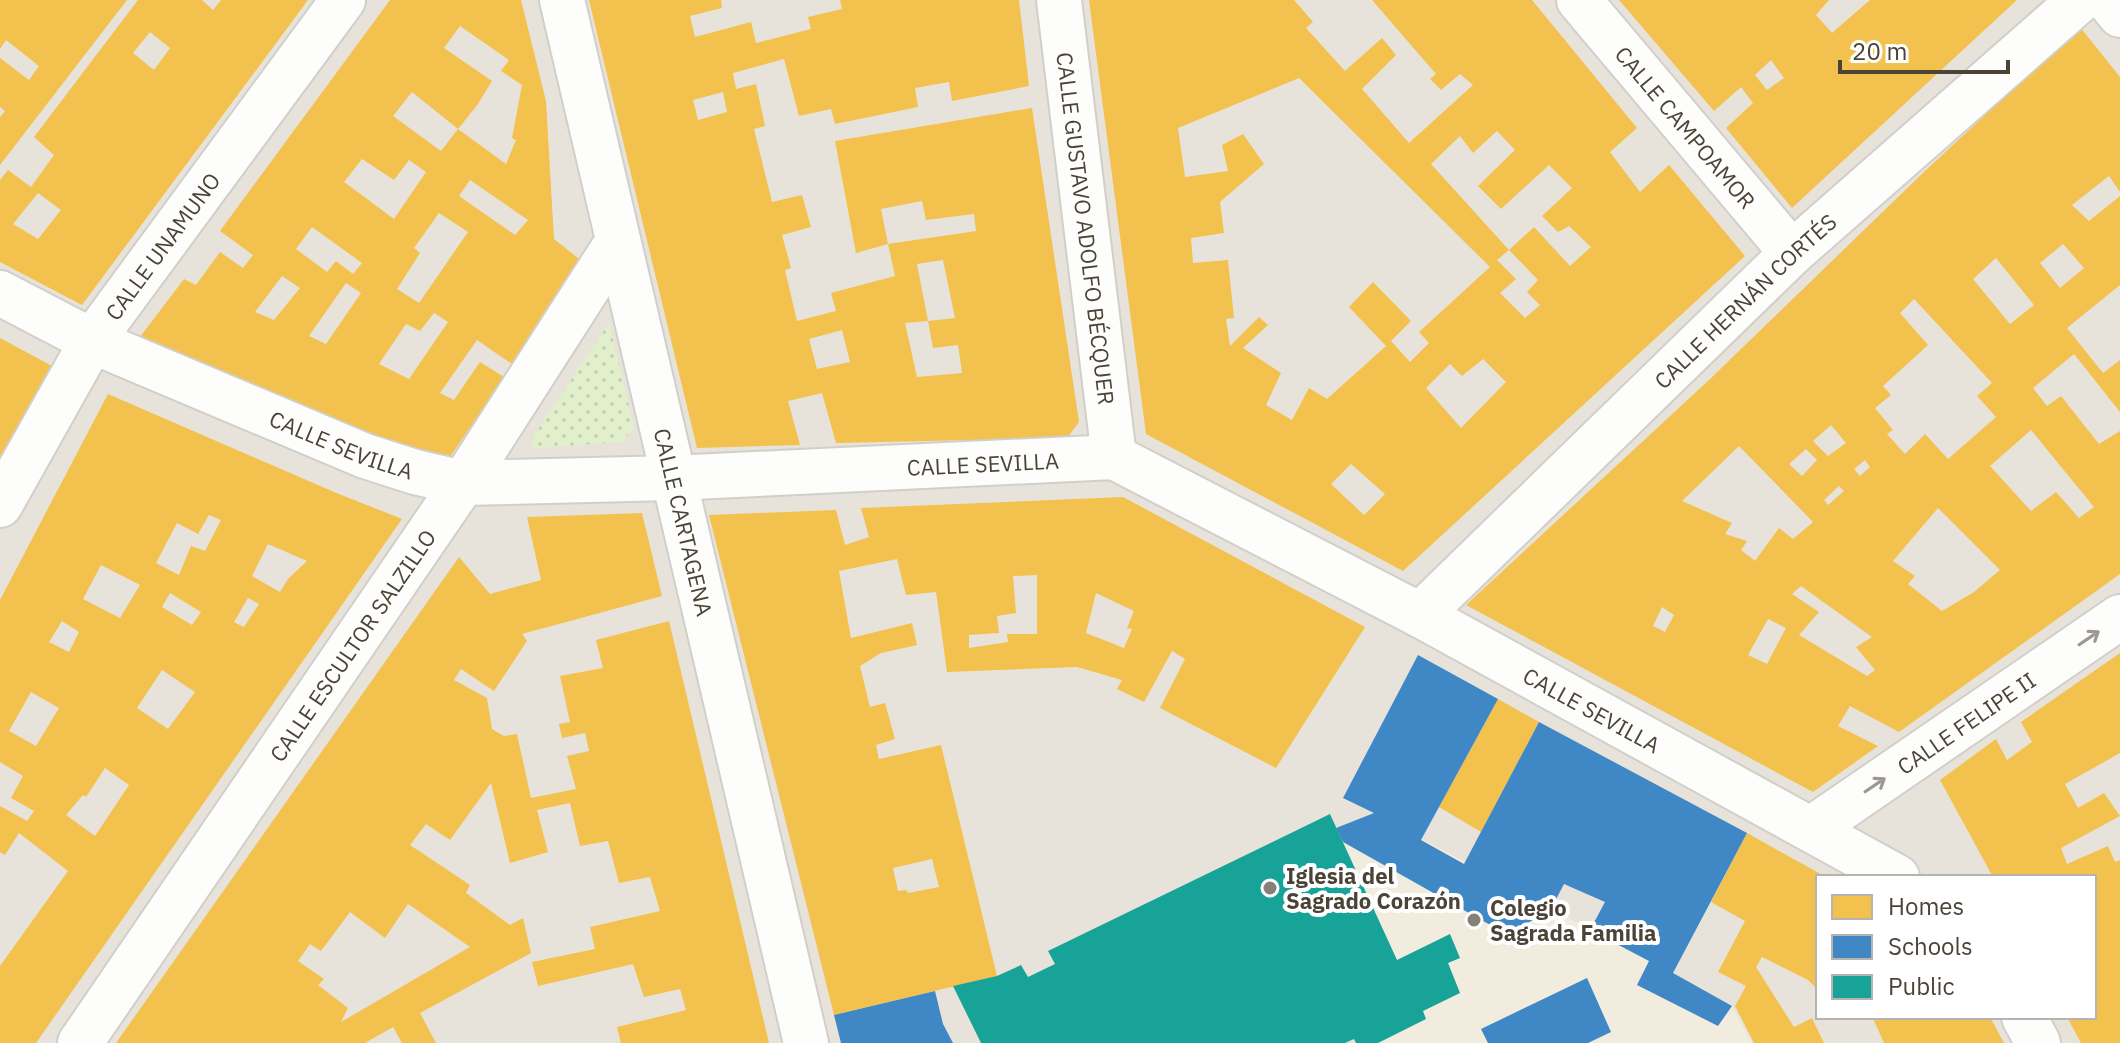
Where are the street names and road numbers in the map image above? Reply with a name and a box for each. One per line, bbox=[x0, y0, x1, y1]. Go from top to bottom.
street label: CALLE CAMPOAMOR bbox=[1609, 40, 1763, 214]
street label: CALLE GUSTAVO ADOLFO BÉCQUER bbox=[1051, 50, 1122, 406]
street label: CALLE UNAMUNO bbox=[98, 166, 226, 326]
street label: CALLE HERNÁN CORTÉS bbox=[1647, 207, 1842, 394]
street label: CALLE SEVILLA bbox=[265, 403, 417, 485]
street label: CALLE CARTAGENA bbox=[648, 425, 720, 619]
street label: CALLE SEVILLA bbox=[906, 445, 1059, 481]
street label: CALLE ESCULTOR SALZILLO bbox=[262, 523, 442, 767]
street label: CALLE SEVILLA bbox=[1518, 660, 1666, 759]
street label: CALLE FELIPE II bbox=[1891, 665, 2041, 780]

